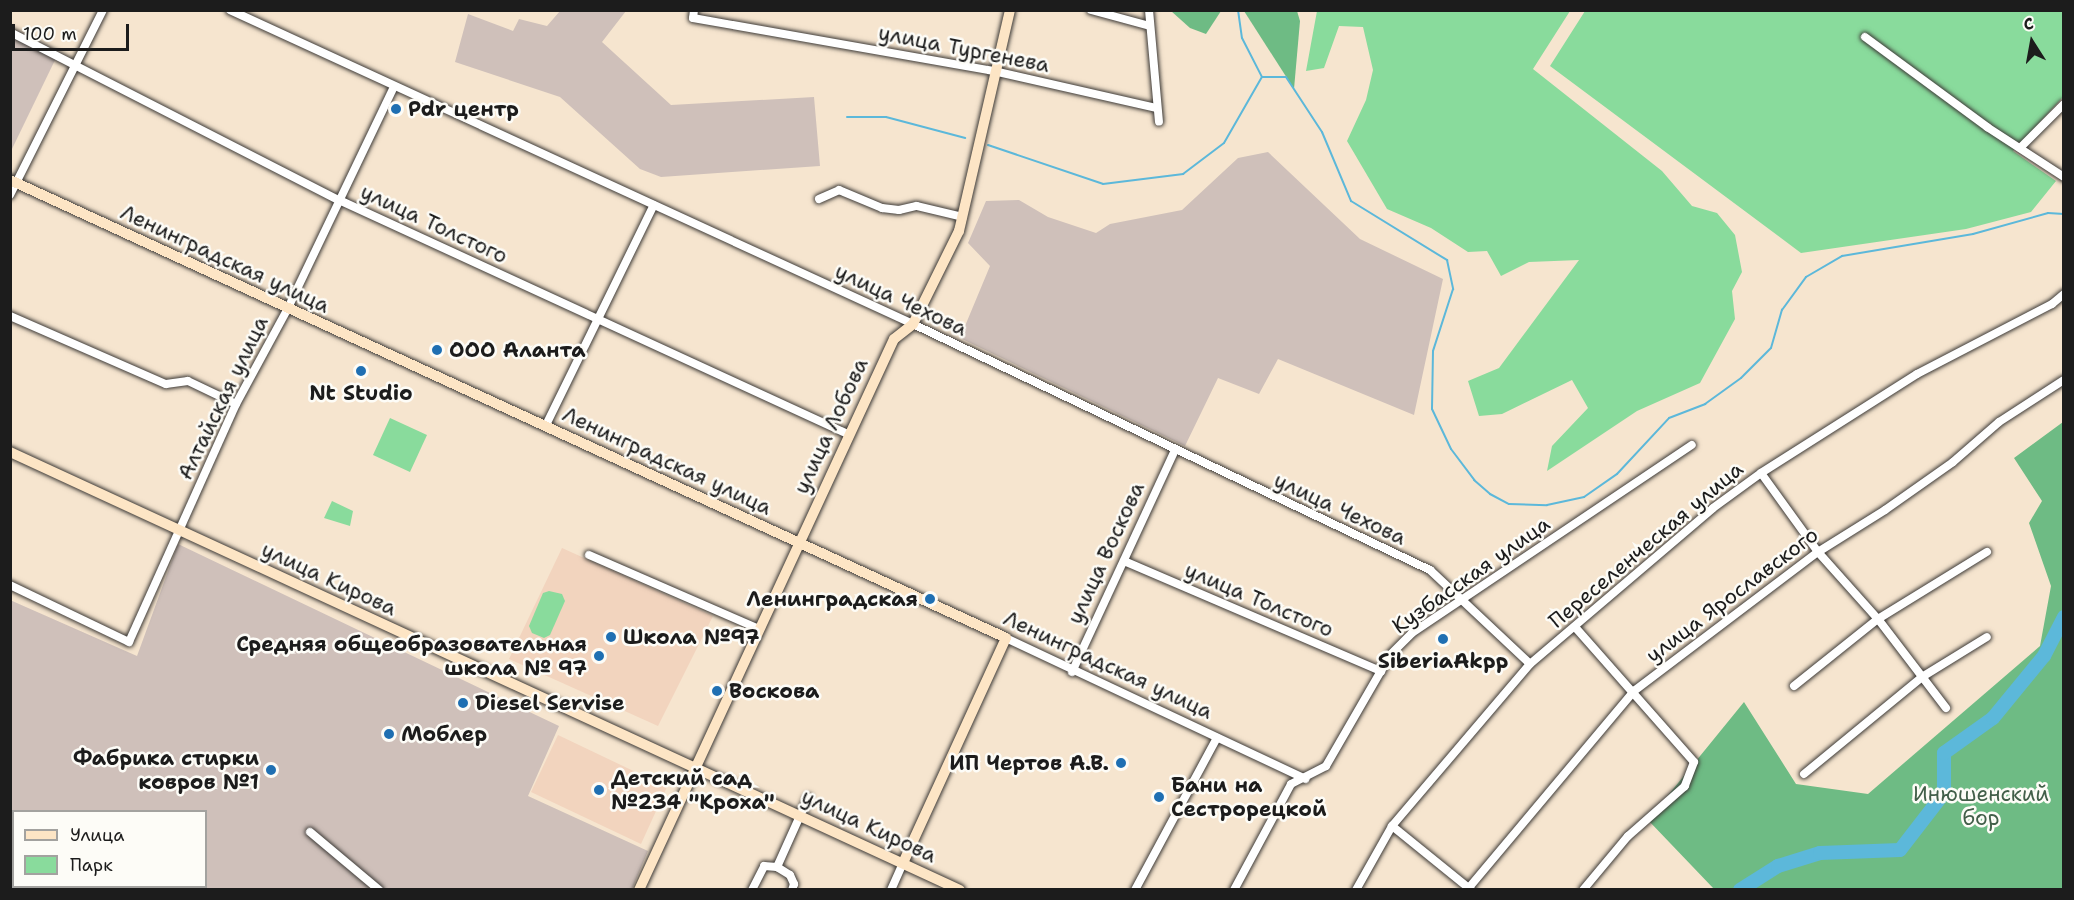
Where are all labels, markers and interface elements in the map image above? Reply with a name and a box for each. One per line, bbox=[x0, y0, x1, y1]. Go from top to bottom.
scale bar bbox=[15, 12, 132, 50]
north arrow bbox=[2002, 12, 2062, 72]
text: С bbox=[2022, 13, 2035, 35]
street label: улица Тургенева bbox=[876, 20, 1052, 78]
text: 100 m bbox=[23, 22, 77, 46]
place label: Pdr центр bbox=[408, 96, 519, 122]
marker: Pdr центр bbox=[389, 102, 403, 116]
street label: улица Толстого bbox=[357, 179, 511, 269]
street label: Ленинградская улица bbox=[117, 199, 333, 319]
street label: улица Чехова bbox=[831, 258, 971, 342]
street label: Алтайская улица bbox=[173, 312, 273, 484]
place label: ООО Аланта bbox=[449, 337, 586, 363]
marker: ООО Аланта bbox=[430, 343, 444, 357]
street label: улица Лобова bbox=[789, 354, 873, 498]
marker: Nt Studio bbox=[354, 364, 368, 378]
place label: Nt Studio bbox=[309, 380, 413, 406]
street label: Ленинградская улица bbox=[559, 401, 775, 521]
street label: Переселенческая улица bbox=[1544, 456, 1748, 634]
street label: улица Чехова bbox=[1270, 467, 1410, 551]
street label: улица Воскова bbox=[1062, 478, 1150, 628]
street label: Кузбасская улица bbox=[1387, 511, 1555, 639]
street label: улица Ярославского bbox=[1641, 522, 1823, 668]
street label: улица Кирова bbox=[258, 537, 400, 621]
street label: улица Толстого bbox=[1181, 557, 1337, 643]
place label: Ленинградская bbox=[746, 586, 918, 612]
marker: Ленинградская bbox=[923, 592, 937, 606]
street label: Ленинградская улица bbox=[1000, 605, 1216, 725]
place label: Школа №97 bbox=[623, 624, 760, 650]
marker: Школа №97 bbox=[604, 630, 618, 644]
place label: Средняя общеобразовательная школа № 97 bbox=[236, 631, 587, 681]
marker: SiberiaAkpp bbox=[1436, 632, 1450, 646]
place label: SiberiaAkpp bbox=[1378, 648, 1508, 674]
marker: Средняя общеобразовательная школа № 97 bbox=[592, 649, 606, 663]
place label: Воскова bbox=[729, 678, 819, 704]
marker: Воскова bbox=[710, 684, 724, 698]
place label: Diesel Servise bbox=[475, 690, 625, 716]
marker: Diesel Servise bbox=[456, 696, 470, 710]
place label: Моблер bbox=[401, 721, 487, 747]
marker: Моблер bbox=[382, 727, 396, 741]
place label: Фабрика стирки ковров №1 bbox=[73, 745, 259, 795]
place label: ИП Чертов А.В. bbox=[949, 750, 1109, 776]
marker: ИП Чертов А.В. bbox=[1114, 756, 1128, 770]
marker: Фабрика стирки ковров №1 bbox=[264, 763, 278, 777]
place label: Детский сад №234 "Кроха" bbox=[611, 765, 775, 815]
place label: Бани на Сестрорецкой bbox=[1171, 772, 1326, 822]
park label: Инюшенский бор bbox=[1913, 781, 2049, 831]
marker: Детский сад №234 "Кроха" bbox=[592, 783, 606, 797]
street label: улица Кирова bbox=[798, 784, 940, 868]
marker: Бани на Сестрорецкой bbox=[1152, 790, 1166, 804]
legend bbox=[12, 810, 207, 888]
text: Улица bbox=[70, 823, 124, 847]
text: Парк bbox=[70, 853, 113, 877]

